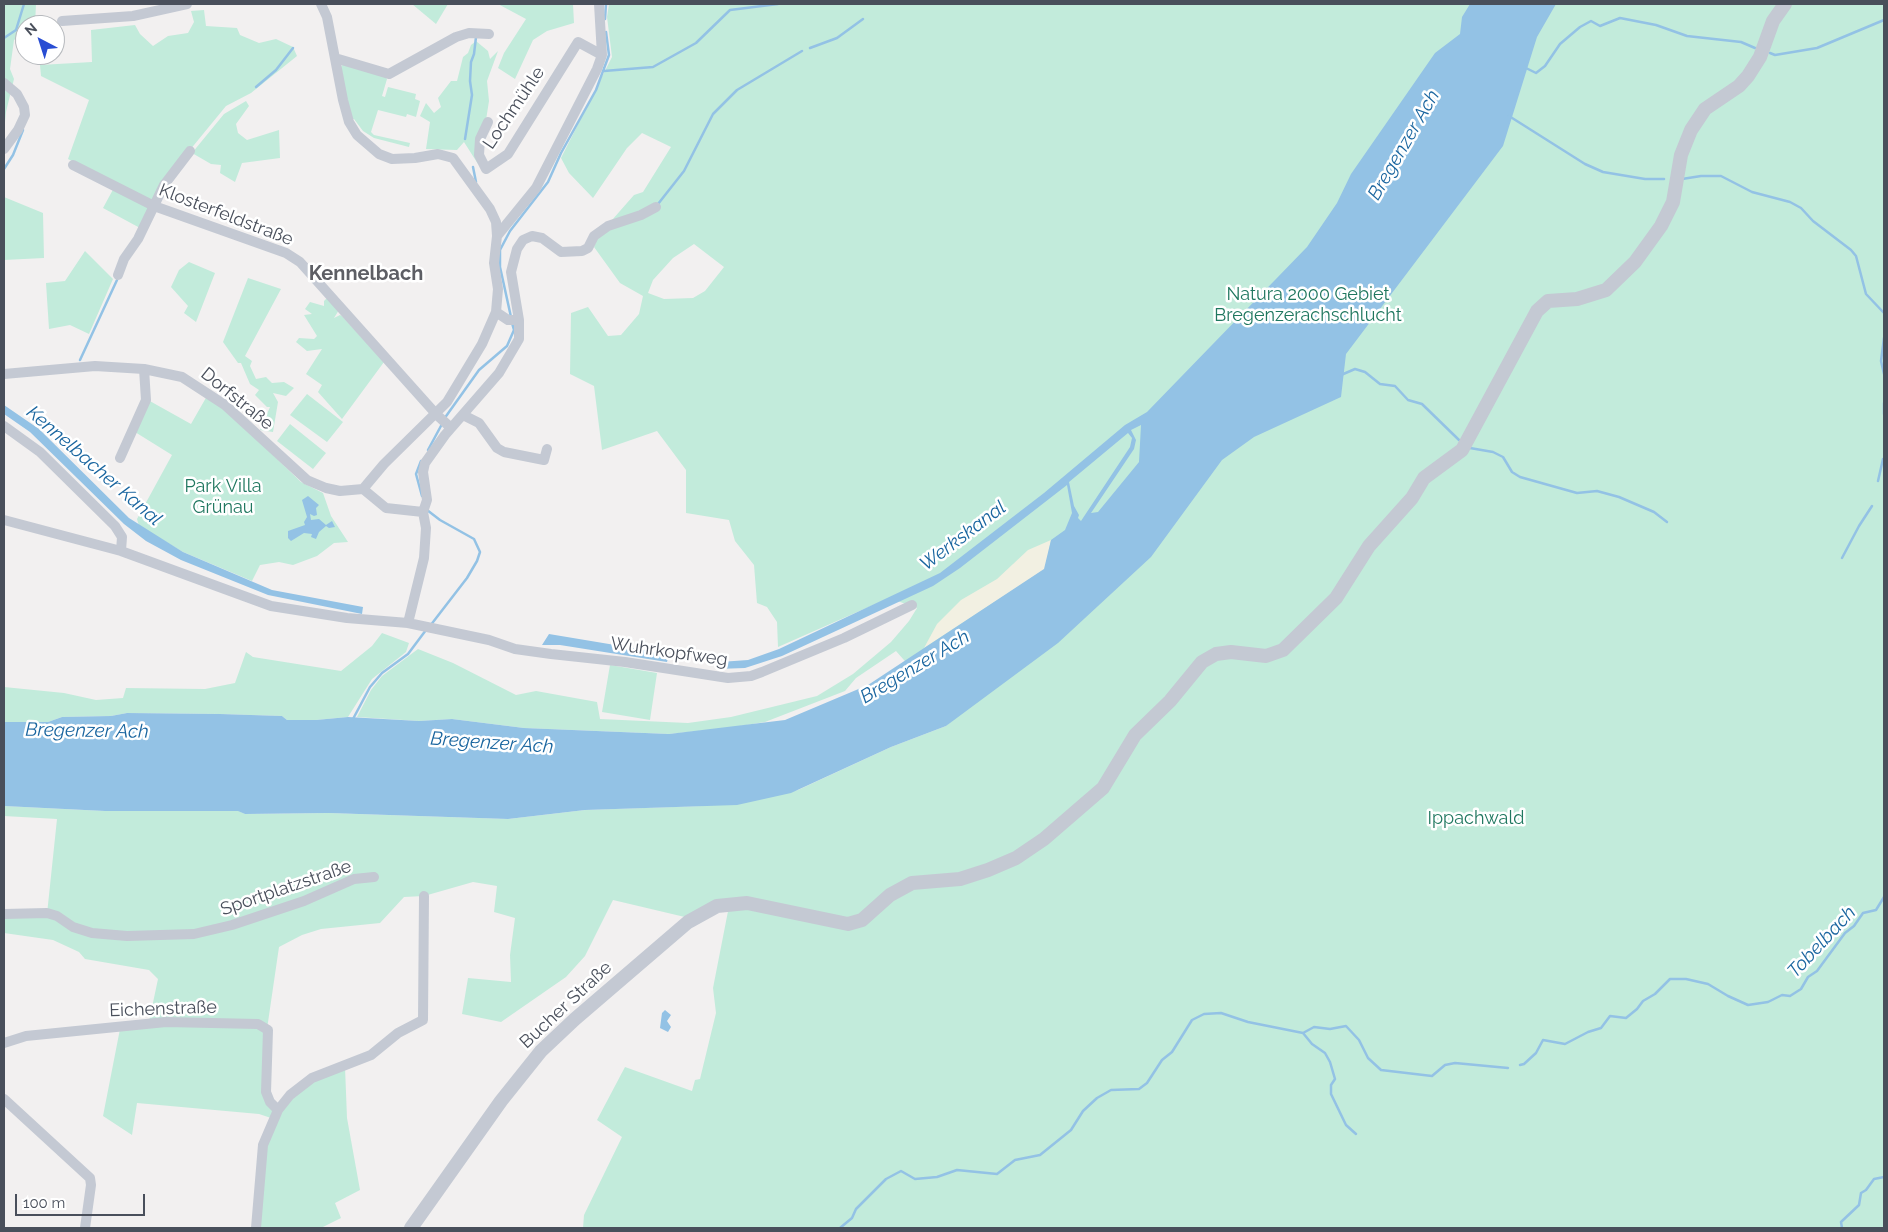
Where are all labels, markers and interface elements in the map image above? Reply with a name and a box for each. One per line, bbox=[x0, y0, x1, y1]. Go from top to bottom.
north arrow bbox=[15, 15, 65, 65]
text: N bbox=[22, 20, 40, 39]
street label: Lochmühle bbox=[479, 63, 549, 153]
water label: Bregenzer Ach bbox=[1363, 86, 1445, 204]
street label: Klosterfeldstraße bbox=[156, 179, 296, 251]
district label: Kennelbach bbox=[309, 262, 423, 286]
park label: Natura 2000 Gebiet Bregenzerachschlucht bbox=[1214, 284, 1402, 326]
street label: Dorfstraße bbox=[196, 363, 278, 435]
water label: Kennelbacher Kanal bbox=[22, 401, 166, 531]
park label: Park Villa Grünau bbox=[184, 476, 262, 518]
water label: Werkskanal bbox=[915, 496, 1011, 576]
water label: Bregenzer Ach bbox=[856, 625, 974, 709]
street label: Wuhrkopfweg bbox=[609, 633, 729, 671]
water label: Bregenzer Ach bbox=[25, 719, 149, 743]
water label: Bregenzer Ach bbox=[430, 727, 554, 759]
park label: Ippachwald bbox=[1428, 808, 1524, 830]
street label: Sportplatzstraße bbox=[218, 855, 354, 921]
water label: Tobelbach bbox=[1783, 901, 1861, 983]
street label: Bucher Straße bbox=[516, 957, 616, 1053]
street label: Eichenstraße bbox=[109, 996, 217, 1022]
scale bar bbox=[18, 1184, 148, 1216]
text: 100 m bbox=[23, 1194, 65, 1212]

